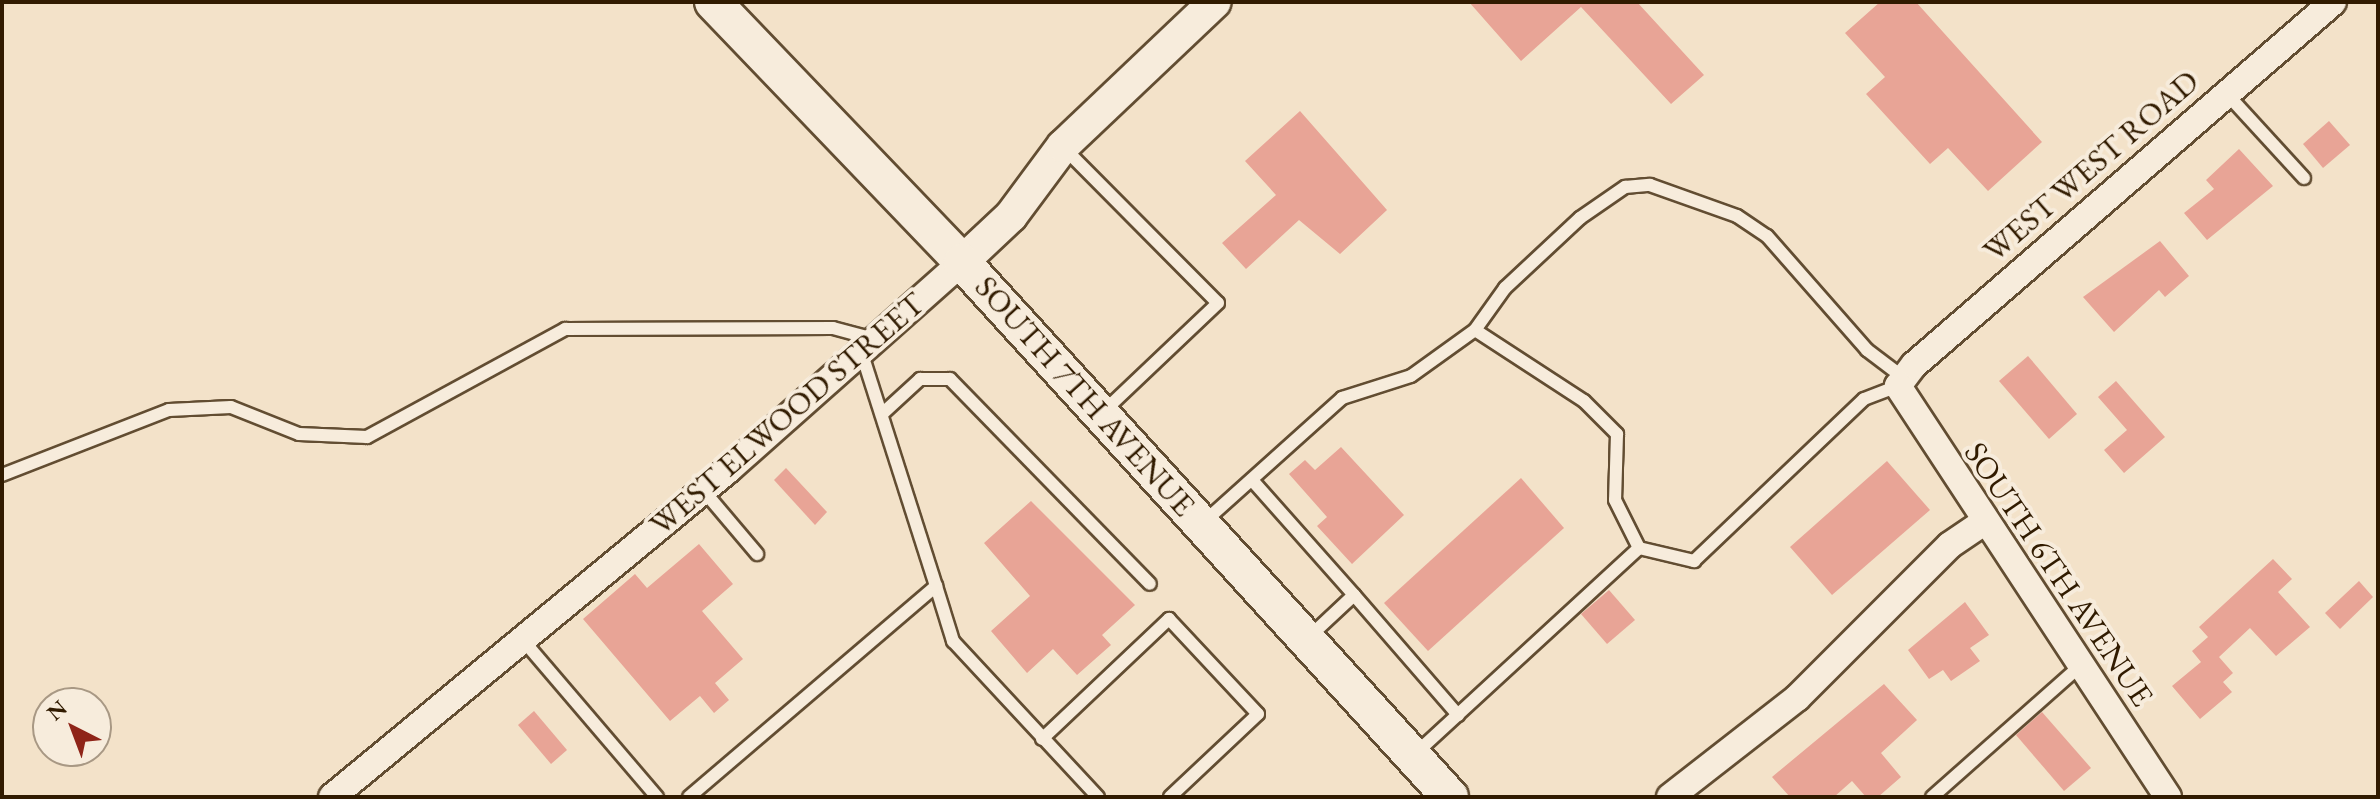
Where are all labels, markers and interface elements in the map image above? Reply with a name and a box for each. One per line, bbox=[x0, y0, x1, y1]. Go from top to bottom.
street label: WEST WEST ROAD bbox=[1975, 62, 2207, 270]
street label: SOUTH 7TH AVENUE bbox=[967, 268, 1203, 524]
street label: WEST ELWOOD STREET bbox=[642, 284, 932, 544]
street label: SOUTH 6TH AVENUE bbox=[1956, 435, 2162, 713]
north arrow bbox=[32, 687, 112, 767]
text: N bbox=[41, 694, 73, 727]

